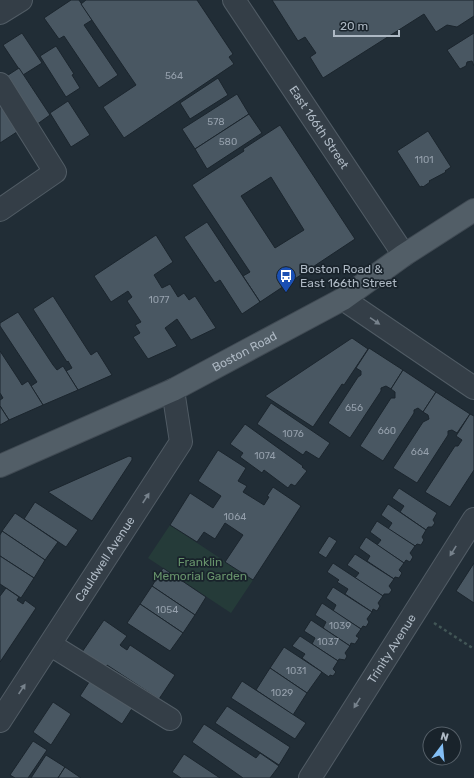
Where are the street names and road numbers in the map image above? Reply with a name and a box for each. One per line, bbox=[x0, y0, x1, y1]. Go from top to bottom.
street label: East 166th Street bbox=[286, 83, 352, 172]
street label: Boston Road bbox=[210, 329, 279, 375]
street label: Cauldwell Avenue bbox=[72, 514, 138, 604]
street label: Trinity Avenue bbox=[365, 611, 419, 686]

